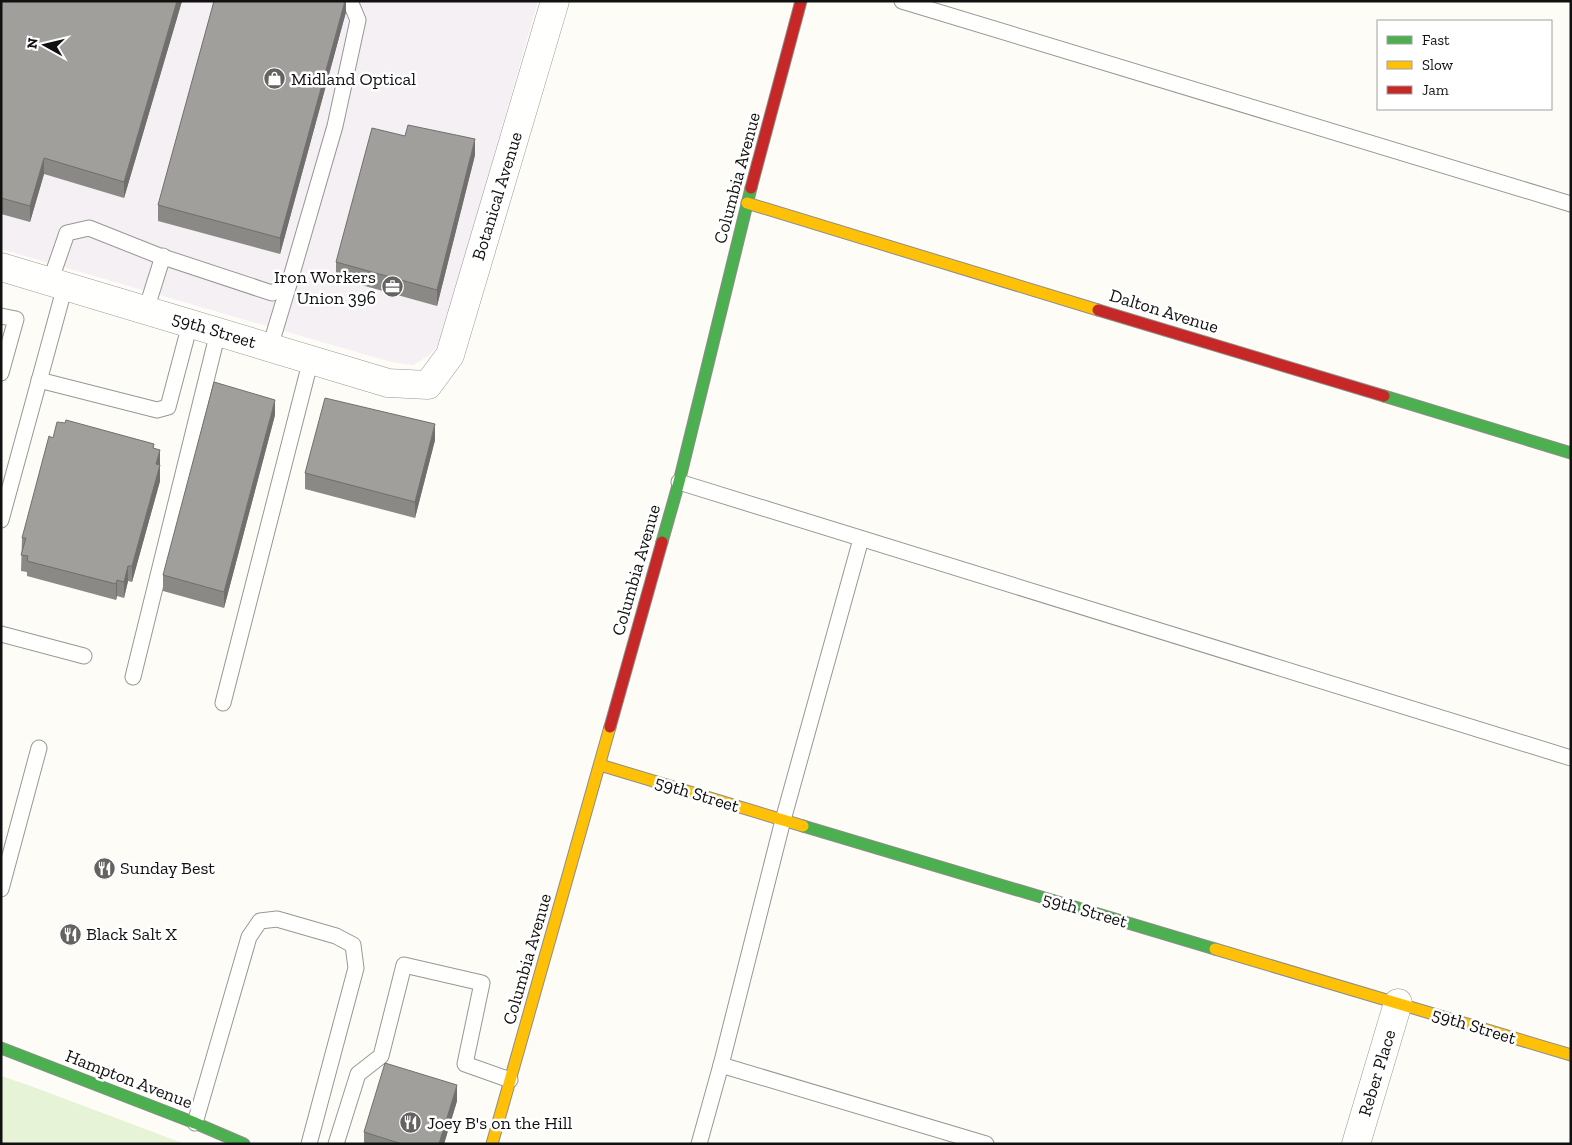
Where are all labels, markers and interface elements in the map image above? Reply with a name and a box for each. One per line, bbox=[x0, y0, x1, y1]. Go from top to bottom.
north arrow bbox=[20, 20, 70, 70]
legend bbox=[1377, 20, 1552, 110]
text: Fast bbox=[1422, 31, 1450, 49]
text: N bbox=[23, 36, 42, 50]
text: Slow bbox=[1422, 56, 1454, 74]
shop icon: Midland Optical bbox=[263, 67, 287, 91]
place label: Midland Optical bbox=[291, 68, 416, 90]
text: Jam bbox=[1422, 81, 1449, 99]
street label: Columbia Avenue bbox=[709, 110, 765, 246]
street label: Botanical Avenue bbox=[467, 129, 527, 263]
place label: Iron Workers Union 396 bbox=[274, 266, 376, 309]
office icon: Iron Workers Union 396 bbox=[380, 275, 404, 299]
street label: Dalton Avenue bbox=[1107, 284, 1221, 338]
street label: 59th Street bbox=[169, 307, 259, 353]
street label: Columbia Avenue bbox=[607, 502, 665, 638]
street label: 59th Street bbox=[652, 771, 742, 817]
restaurant icon: Sunday Best bbox=[92, 856, 116, 880]
place label: Sunday Best bbox=[120, 857, 215, 879]
street label: 59th Street bbox=[1040, 887, 1130, 933]
street label: Columbia Avenue bbox=[498, 891, 556, 1027]
restaurant icon: Black Salt X bbox=[58, 922, 82, 946]
place label: Black Salt X bbox=[86, 923, 178, 945]
street label: 59th Street bbox=[1429, 1003, 1519, 1049]
street label: Reber Place bbox=[1353, 1027, 1401, 1119]
street label: Hampton Avenue bbox=[62, 1045, 196, 1113]
restaurant icon: Joey B's on the Hill bbox=[399, 1111, 423, 1135]
place label: Joey B's on the Hill bbox=[427, 1112, 573, 1134]

